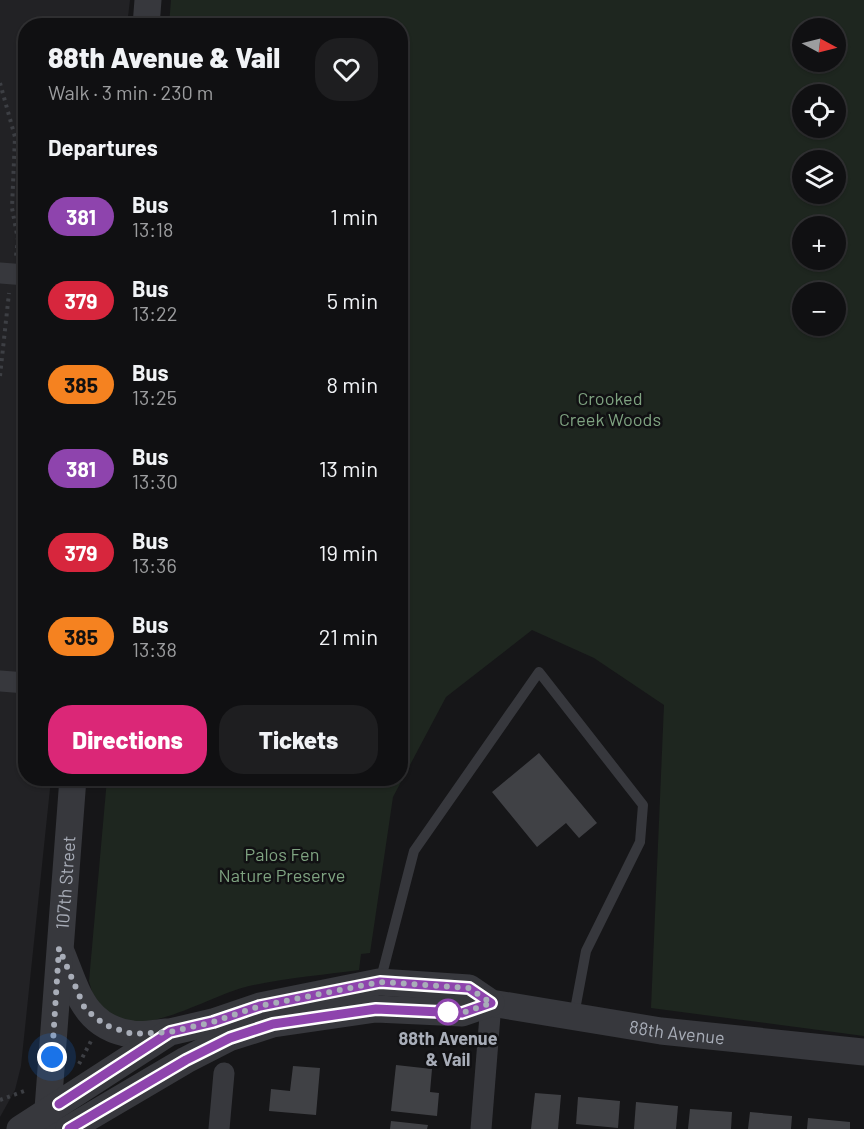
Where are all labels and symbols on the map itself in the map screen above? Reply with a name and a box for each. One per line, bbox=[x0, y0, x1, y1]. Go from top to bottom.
north arrow bbox=[792, 18, 846, 72]
park label: Crooked Creek Woods bbox=[559, 387, 661, 430]
street label: 107th Street bbox=[51, 835, 80, 930]
park label: Palos Fen Nature Preserve bbox=[219, 843, 345, 886]
marker: 88th Avenue & Vail bbox=[435, 999, 461, 1025]
street label: 88th Avenue bbox=[628, 1015, 726, 1049]
place label: 88th Avenue & Vail bbox=[399, 1027, 498, 1070]
your location bbox=[37, 1042, 67, 1072]

